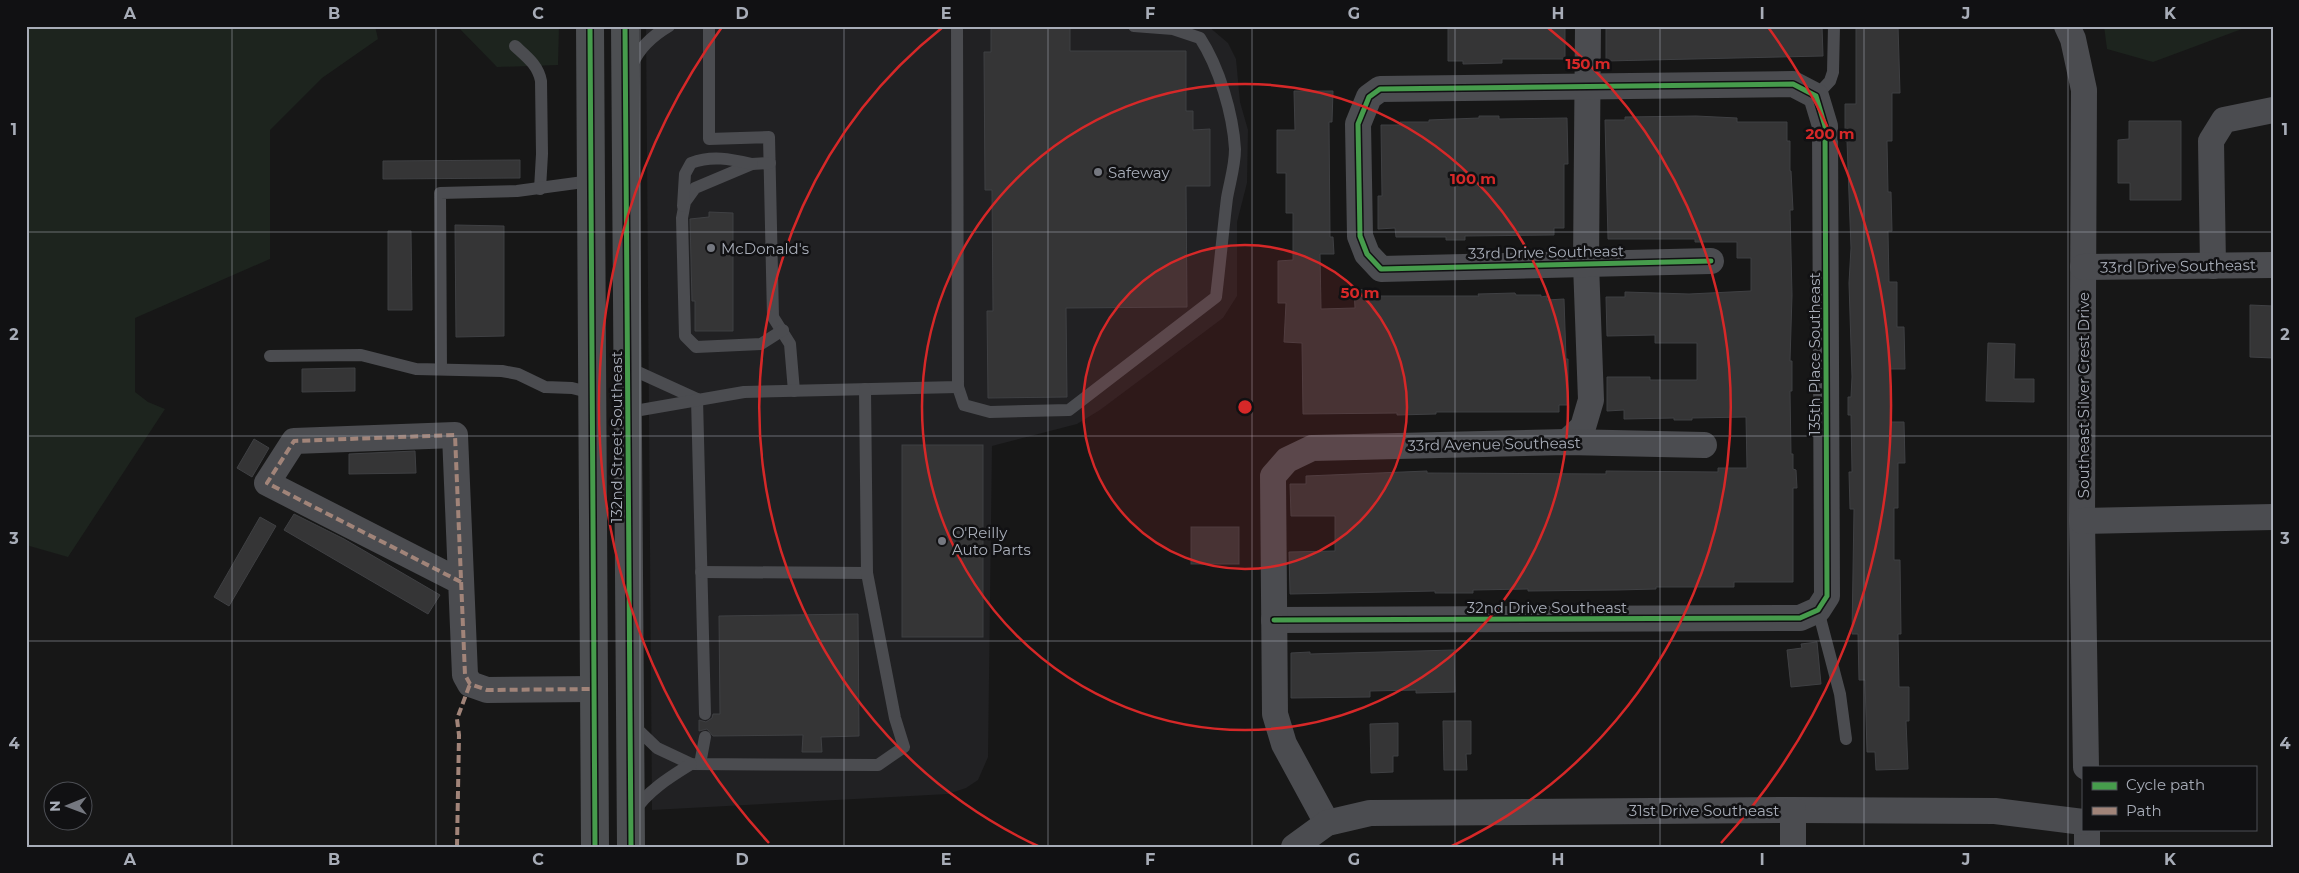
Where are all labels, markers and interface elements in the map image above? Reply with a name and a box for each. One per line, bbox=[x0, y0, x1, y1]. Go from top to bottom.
text: A bbox=[123, 4, 137, 23]
text: B bbox=[328, 4, 340, 23]
text: C bbox=[532, 4, 544, 23]
text: D bbox=[735, 4, 749, 23]
text: E bbox=[941, 4, 951, 23]
text: F bbox=[1145, 4, 1155, 23]
text: G bbox=[1348, 4, 1360, 23]
text: H bbox=[1552, 4, 1564, 23]
text: I bbox=[1759, 4, 1765, 23]
text: J bbox=[1961, 4, 1970, 23]
text: K bbox=[2164, 4, 2177, 23]
text: 150 m bbox=[1566, 54, 1610, 73]
text: 1 bbox=[11, 120, 17, 139]
text: 1 bbox=[2282, 120, 2288, 139]
text: 200 m bbox=[1805, 124, 1855, 143]
place label: Safeway bbox=[1108, 163, 1170, 182]
marker: Safeway bbox=[1092, 166, 1104, 178]
text: 100 m bbox=[1450, 169, 1496, 188]
place label: McDonald's bbox=[721, 239, 809, 258]
street label: 33rd Drive Southeast bbox=[1468, 241, 1624, 263]
marker: McDonald's bbox=[705, 242, 717, 254]
street label: 33rd Drive Southeast bbox=[2100, 255, 2256, 277]
street label: 135th Place Southeast bbox=[1805, 272, 1824, 436]
text: 50 m bbox=[1340, 283, 1380, 302]
street label: Southeast Silver Crest Drive bbox=[2074, 292, 2093, 498]
text: 2 bbox=[9, 325, 19, 344]
text: 2 bbox=[2280, 325, 2290, 344]
street label: 132nd Street Southeast bbox=[607, 351, 626, 523]
centre of rings bbox=[1236, 398, 1254, 416]
street label: 33rd Avenue Southeast bbox=[1407, 433, 1581, 455]
place label: O'Reilly Auto Parts bbox=[952, 523, 1031, 559]
text: 3 bbox=[8, 529, 19, 548]
text: 3 bbox=[2279, 529, 2290, 548]
marker: O'Reilly Auto Parts bbox=[936, 535, 948, 547]
street label: 32nd Drive Southeast bbox=[1467, 598, 1627, 617]
text: 4 bbox=[8, 734, 20, 753]
text: 4 bbox=[2279, 734, 2291, 753]
legend bbox=[2082, 766, 2256, 830]
text: Cycle path bbox=[2126, 775, 2205, 794]
north arrow bbox=[42, 780, 92, 830]
text: N bbox=[46, 800, 64, 812]
street label: 31st Drive Southeast bbox=[1629, 801, 1779, 820]
text: Path bbox=[2126, 801, 2162, 820]
text: A bbox=[123, 850, 137, 869]
text: B bbox=[328, 850, 340, 869]
text: C bbox=[532, 850, 544, 869]
text: D bbox=[735, 850, 749, 869]
text: E bbox=[941, 850, 951, 869]
text: F bbox=[1145, 850, 1155, 869]
text: G bbox=[1348, 850, 1360, 869]
text: H bbox=[1552, 850, 1564, 869]
text: I bbox=[1759, 850, 1765, 869]
text: J bbox=[1961, 850, 1970, 869]
text: K bbox=[2164, 850, 2177, 869]

